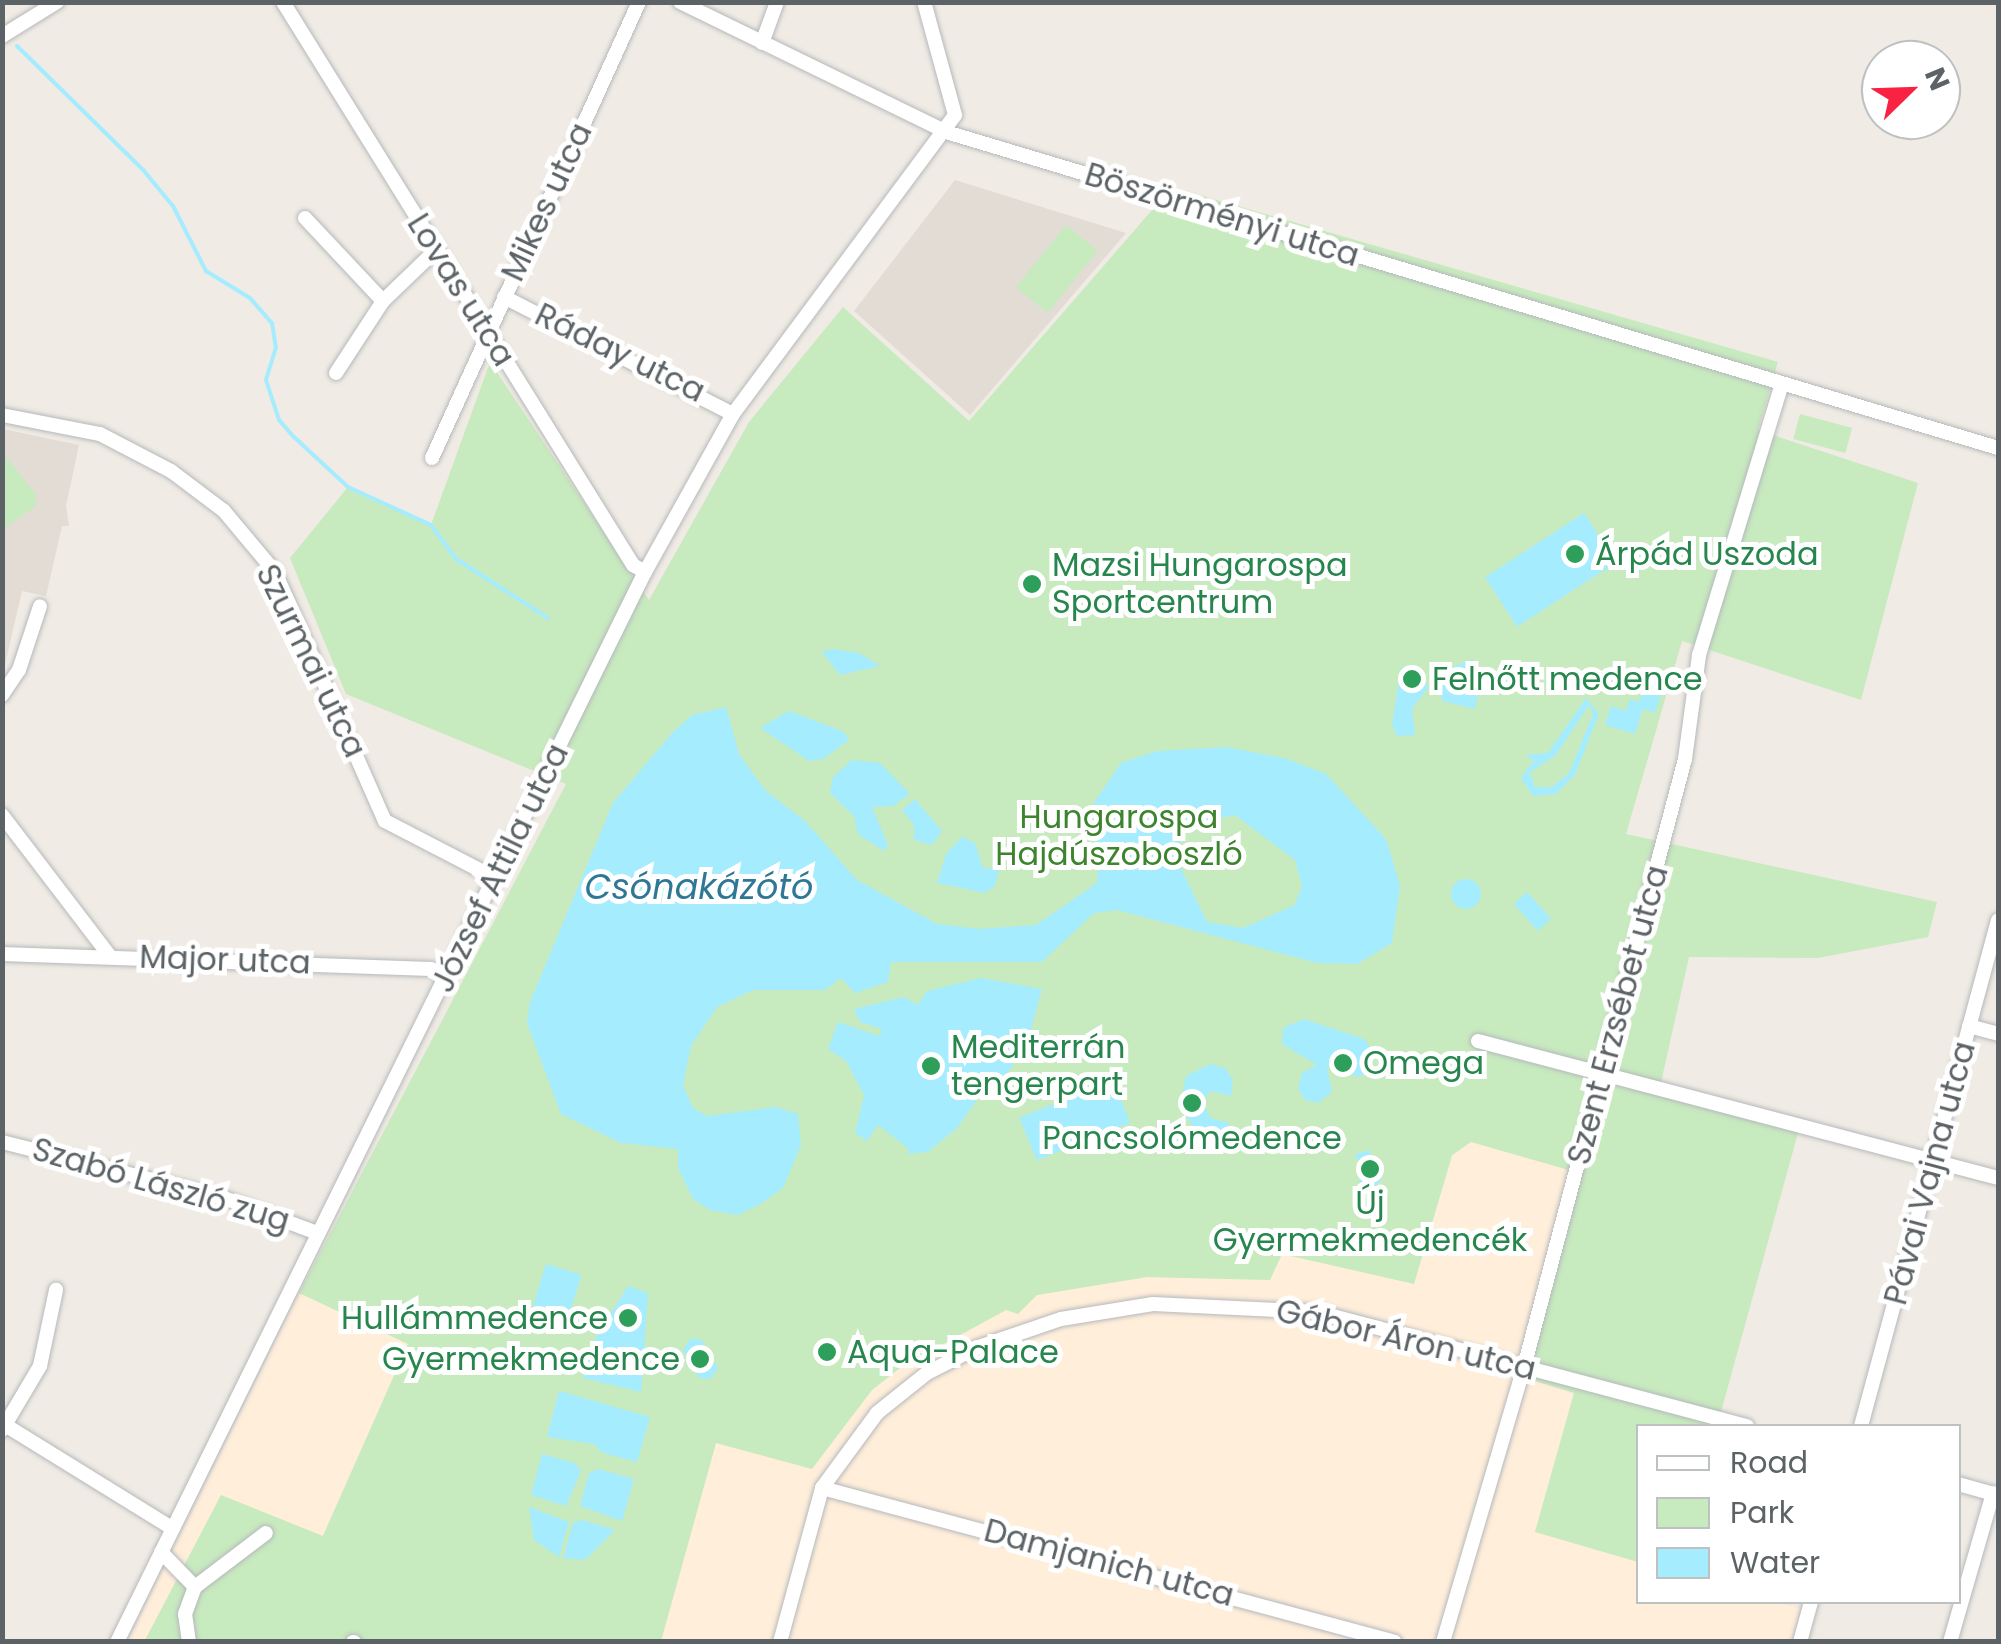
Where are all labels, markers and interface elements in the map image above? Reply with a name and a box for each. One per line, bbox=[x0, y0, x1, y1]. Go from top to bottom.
north arrow bbox=[1861, 40, 1961, 140]
text: N bbox=[1915, 62, 1959, 96]
street label: Mikes utca bbox=[494, 117, 600, 287]
street label: Böszörményi utca bbox=[1080, 155, 1364, 275]
street label: Lovas utca bbox=[399, 207, 523, 373]
street label: Ráday utca bbox=[529, 295, 711, 411]
place label: Árpád Uszoda bbox=[1595, 535, 1819, 573]
marker: Árpád Uszoda bbox=[1564, 543, 1586, 565]
place label: Mazsi Hungarospa Sportcentrum bbox=[1052, 547, 1348, 622]
street label: Szurmai utca bbox=[248, 558, 374, 764]
marker: Mazsi Hungarospa Sportcentrum bbox=[1021, 573, 1043, 595]
place label: Felnőtt medence bbox=[1432, 660, 1703, 698]
marker: Felnőtt medence bbox=[1401, 668, 1423, 690]
street label: József Attila utca bbox=[423, 738, 577, 998]
park label: Hungarospa Hajdúszoboszló bbox=[995, 799, 1243, 874]
street label: Szent Erzsébet utca bbox=[1560, 861, 1676, 1169]
water label: Csónakázótó bbox=[585, 866, 813, 908]
street label: Major utca bbox=[139, 938, 311, 982]
place label: Mediterrán tengerpart bbox=[951, 1029, 1125, 1104]
street label: Pávai Vajna utca bbox=[1876, 1037, 1984, 1309]
place label: Omega bbox=[1363, 1044, 1484, 1082]
marker: Omega bbox=[1332, 1052, 1354, 1074]
marker: Mediterrán tengerpart bbox=[920, 1055, 942, 1077]
marker: Pancsolómedence bbox=[1181, 1092, 1203, 1114]
place label: Pancsolómedence bbox=[1042, 1119, 1342, 1157]
street label: Szabó László zug bbox=[28, 1130, 294, 1240]
marker: Új Gyermekmedencék bbox=[1359, 1158, 1381, 1180]
place label: Új Gyermekmedencék bbox=[1213, 1185, 1527, 1260]
street label: Gábor Áron utca bbox=[1272, 1291, 1540, 1389]
place label: Hullámmedence bbox=[341, 1299, 608, 1337]
marker: Hullámmedence bbox=[617, 1307, 639, 1329]
place label: Aqua-Palace bbox=[847, 1333, 1059, 1371]
place label: Gyermekmedence bbox=[382, 1340, 680, 1378]
marker: Aqua-Palace bbox=[816, 1341, 838, 1363]
marker: Gyermekmedence bbox=[689, 1348, 711, 1370]
legend bbox=[1636, 1424, 1961, 1604]
text: Road bbox=[1730, 1441, 1808, 1484]
text: Park bbox=[1730, 1491, 1794, 1534]
street label: Damjanich utca bbox=[980, 1511, 1238, 1615]
text: Water bbox=[1730, 1541, 1820, 1584]

